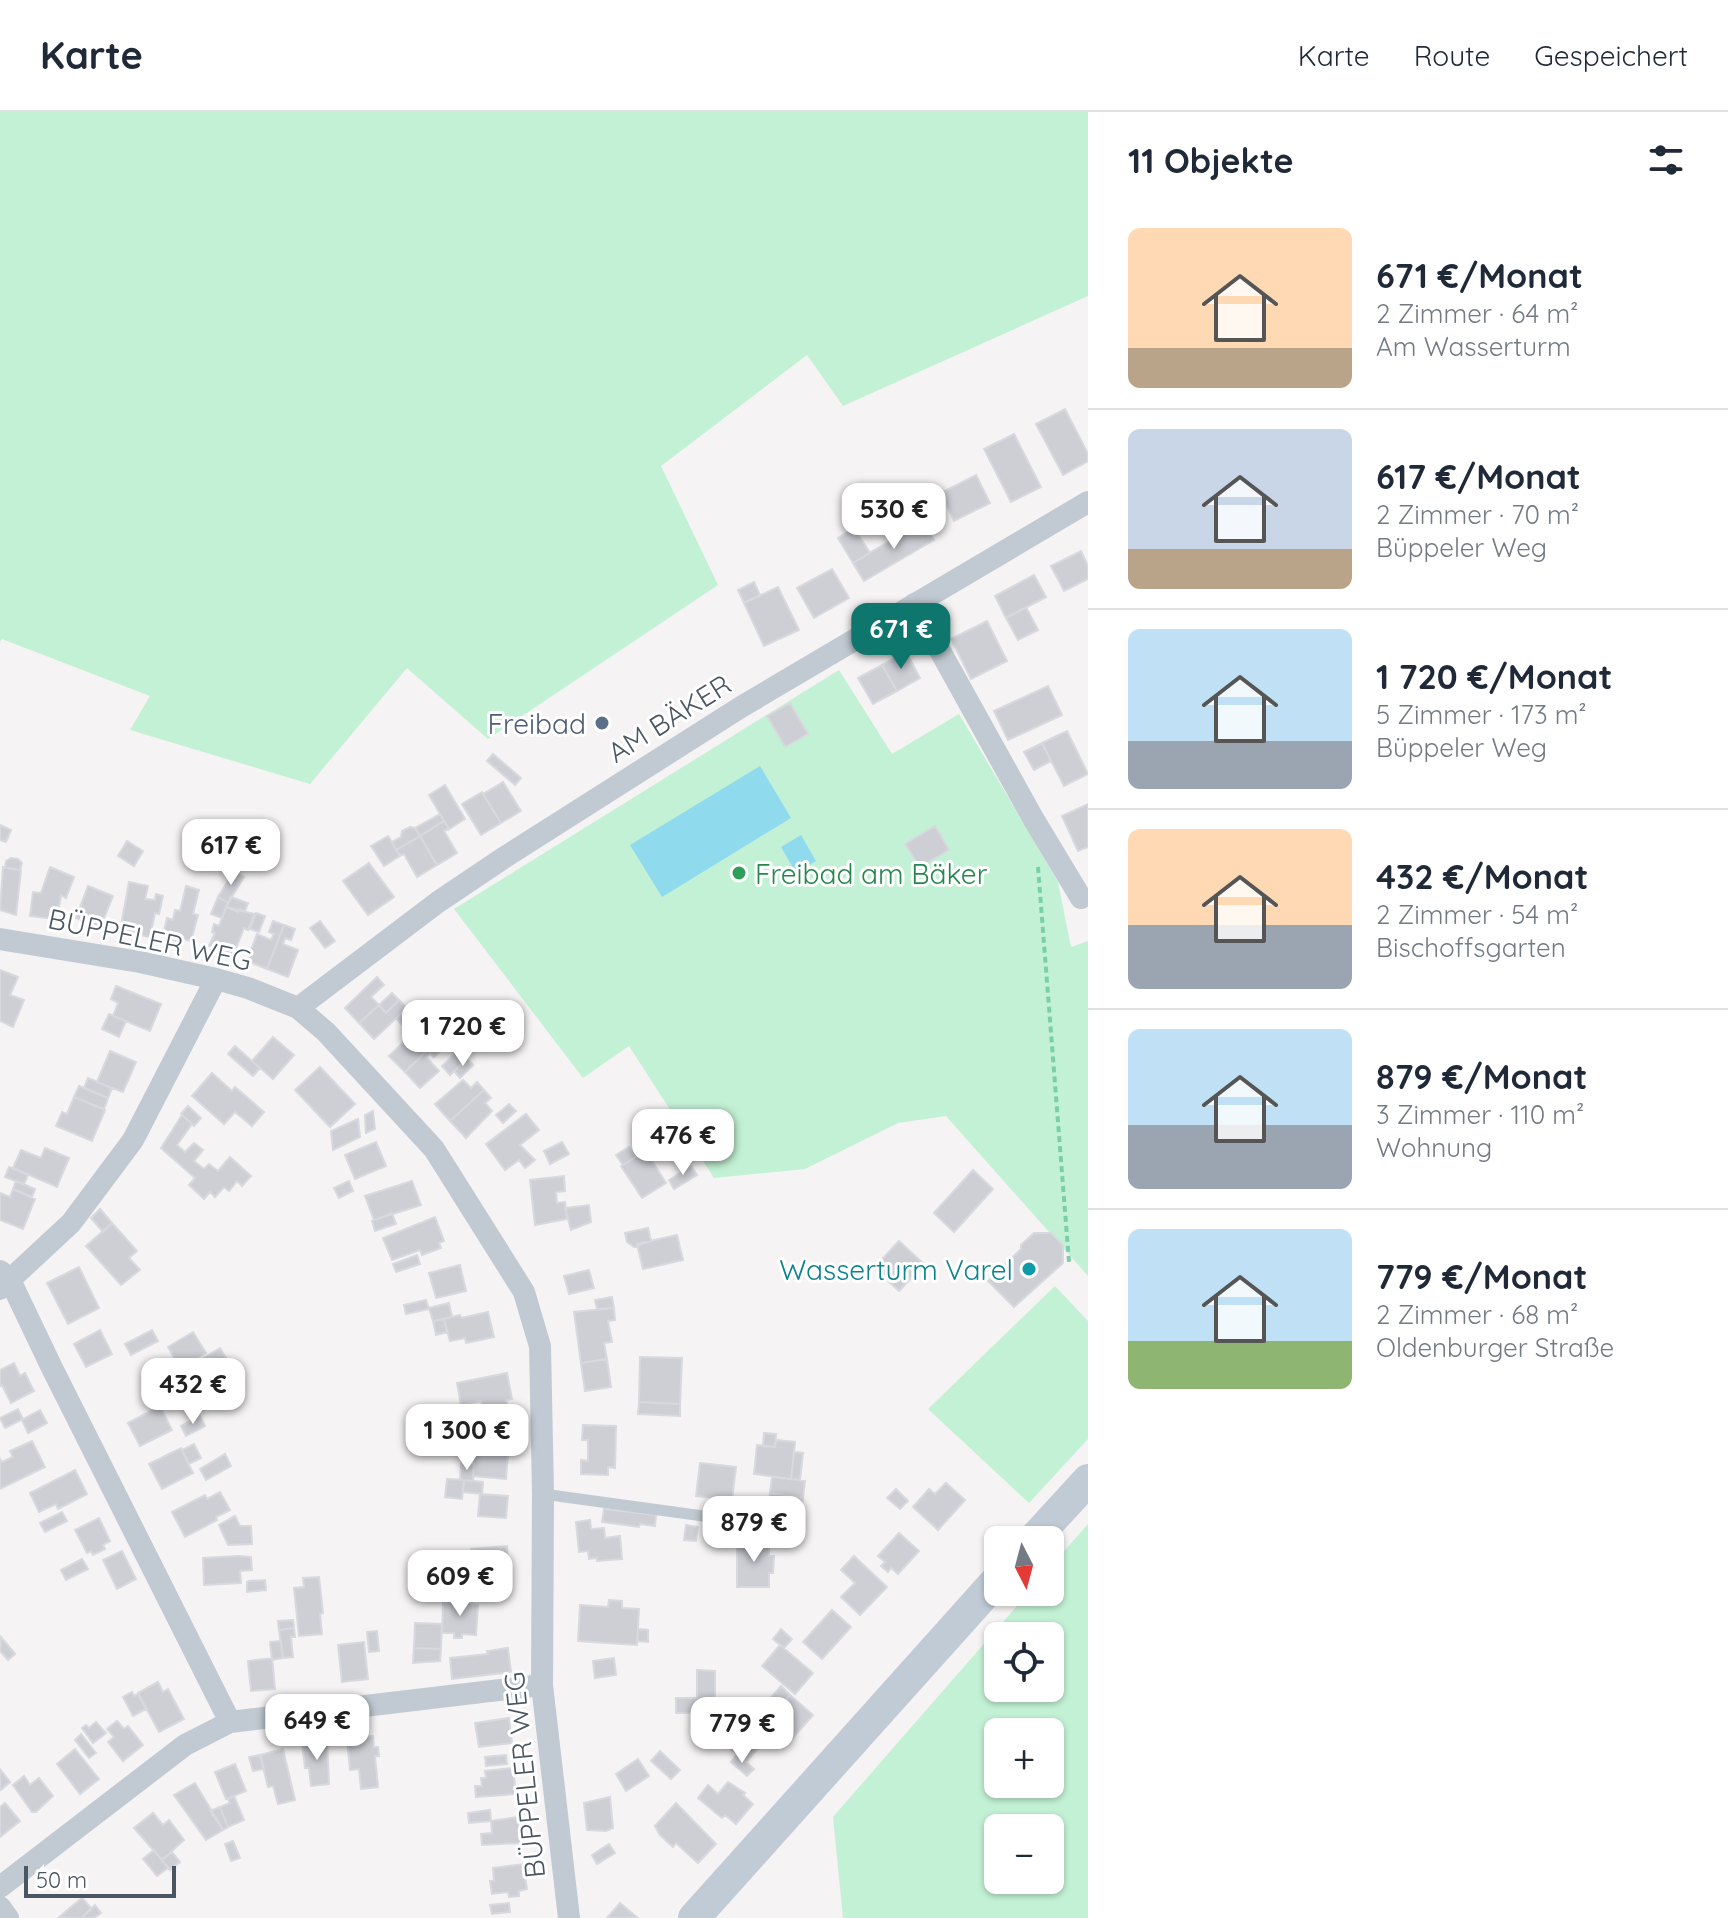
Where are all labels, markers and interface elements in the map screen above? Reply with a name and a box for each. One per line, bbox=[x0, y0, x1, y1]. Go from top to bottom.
text: Karte bbox=[40, 31, 143, 79]
text: Karte bbox=[1298, 38, 1370, 73]
text: Route bbox=[1414, 38, 1490, 73]
text: Gespeichert bbox=[1534, 38, 1688, 73]
icon: filters bbox=[1644, 138, 1688, 182]
text: 11 Objekte bbox=[1128, 139, 1294, 182]
text: 671 €/Monat bbox=[1376, 254, 1583, 297]
icon: home bbox=[1192, 260, 1288, 356]
text: 2 Zimmer · 64 m² bbox=[1376, 297, 1578, 330]
text: Am Wasserturm bbox=[1376, 330, 1571, 363]
text: 617 €/Monat bbox=[1376, 455, 1581, 498]
icon: home bbox=[1192, 461, 1288, 557]
pin: 530 € bbox=[838, 483, 950, 551]
text: 530 € bbox=[860, 492, 928, 525]
text: 2 Zimmer · 70 m² bbox=[1376, 498, 1579, 531]
text: Büppeler Weg bbox=[1376, 531, 1547, 564]
pin: 671 € bbox=[845, 603, 957, 671]
text: 671 € bbox=[869, 612, 933, 645]
text: 1 720 €/Monat bbox=[1376, 655, 1612, 698]
icon: home bbox=[1192, 661, 1288, 757]
street label: AM BÄKER bbox=[601, 666, 737, 770]
text: 5 Zimmer · 173 m² bbox=[1376, 698, 1587, 731]
place label: Freibad bbox=[488, 706, 586, 741]
marker: Freibad bbox=[593, 714, 611, 732]
text: Büppeler Weg bbox=[1376, 731, 1547, 764]
pin: 617 € bbox=[175, 819, 287, 887]
text: 617 € bbox=[200, 828, 262, 861]
text: 432 €/Monat bbox=[1376, 855, 1588, 898]
place label: Freibad am Bäker bbox=[755, 856, 988, 891]
icon: home bbox=[1192, 861, 1288, 957]
marker: Freibad am Bäker bbox=[730, 864, 748, 882]
text: 2 Zimmer · 54 m² bbox=[1376, 898, 1578, 931]
street label: BÜPPELER WEG bbox=[45, 900, 255, 978]
text: Bischoffsgarten bbox=[1376, 931, 1566, 964]
pin: 1 720 € bbox=[389, 1000, 537, 1068]
text: 1 720 € bbox=[420, 1009, 506, 1042]
text: 879 €/Monat bbox=[1376, 1055, 1587, 1098]
icon: home bbox=[1192, 1061, 1288, 1157]
text: 3 Zimmer · 110 m² bbox=[1376, 1098, 1584, 1131]
pin: 476 € bbox=[627, 1109, 739, 1177]
text: 476 € bbox=[650, 1118, 716, 1151]
text: Wohnung bbox=[1376, 1131, 1492, 1164]
place label: Wasserturm Varel bbox=[779, 1252, 1013, 1287]
text: 779 €/Monat bbox=[1376, 1255, 1587, 1298]
marker: Wasserturm Varel bbox=[1020, 1260, 1038, 1278]
icon: home bbox=[1192, 1261, 1288, 1357]
text: 2 Zimmer · 68 m² bbox=[1376, 1298, 1578, 1331]
text: Oldenburger Straße bbox=[1376, 1331, 1614, 1364]
pin: 432 € bbox=[137, 1358, 249, 1426]
text: 432 € bbox=[159, 1367, 227, 1400]
pin: 1 300 € bbox=[393, 1404, 541, 1472]
text: 1 300 € bbox=[424, 1413, 510, 1446]
pin: 879 € bbox=[698, 1496, 810, 1564]
text: 879 € bbox=[721, 1505, 787, 1538]
north arrow bbox=[984, 1526, 1064, 1606]
map controls bbox=[984, 1526, 1064, 1894]
pin: 609 € bbox=[404, 1550, 516, 1618]
text: 609 € bbox=[426, 1559, 494, 1592]
button: locate bbox=[984, 1622, 1064, 1702]
street label: BÜPPELER WEG bbox=[496, 1670, 552, 1880]
pin: 649 € bbox=[261, 1694, 373, 1762]
pin: 779 € bbox=[686, 1697, 798, 1765]
text: 649 € bbox=[283, 1703, 351, 1736]
text: 779 € bbox=[709, 1706, 775, 1739]
button: + bbox=[984, 1718, 1064, 1798]
button: − bbox=[984, 1814, 1064, 1894]
scale bar bbox=[24, 1862, 176, 1898]
text: 50 m bbox=[36, 1866, 87, 1894]

